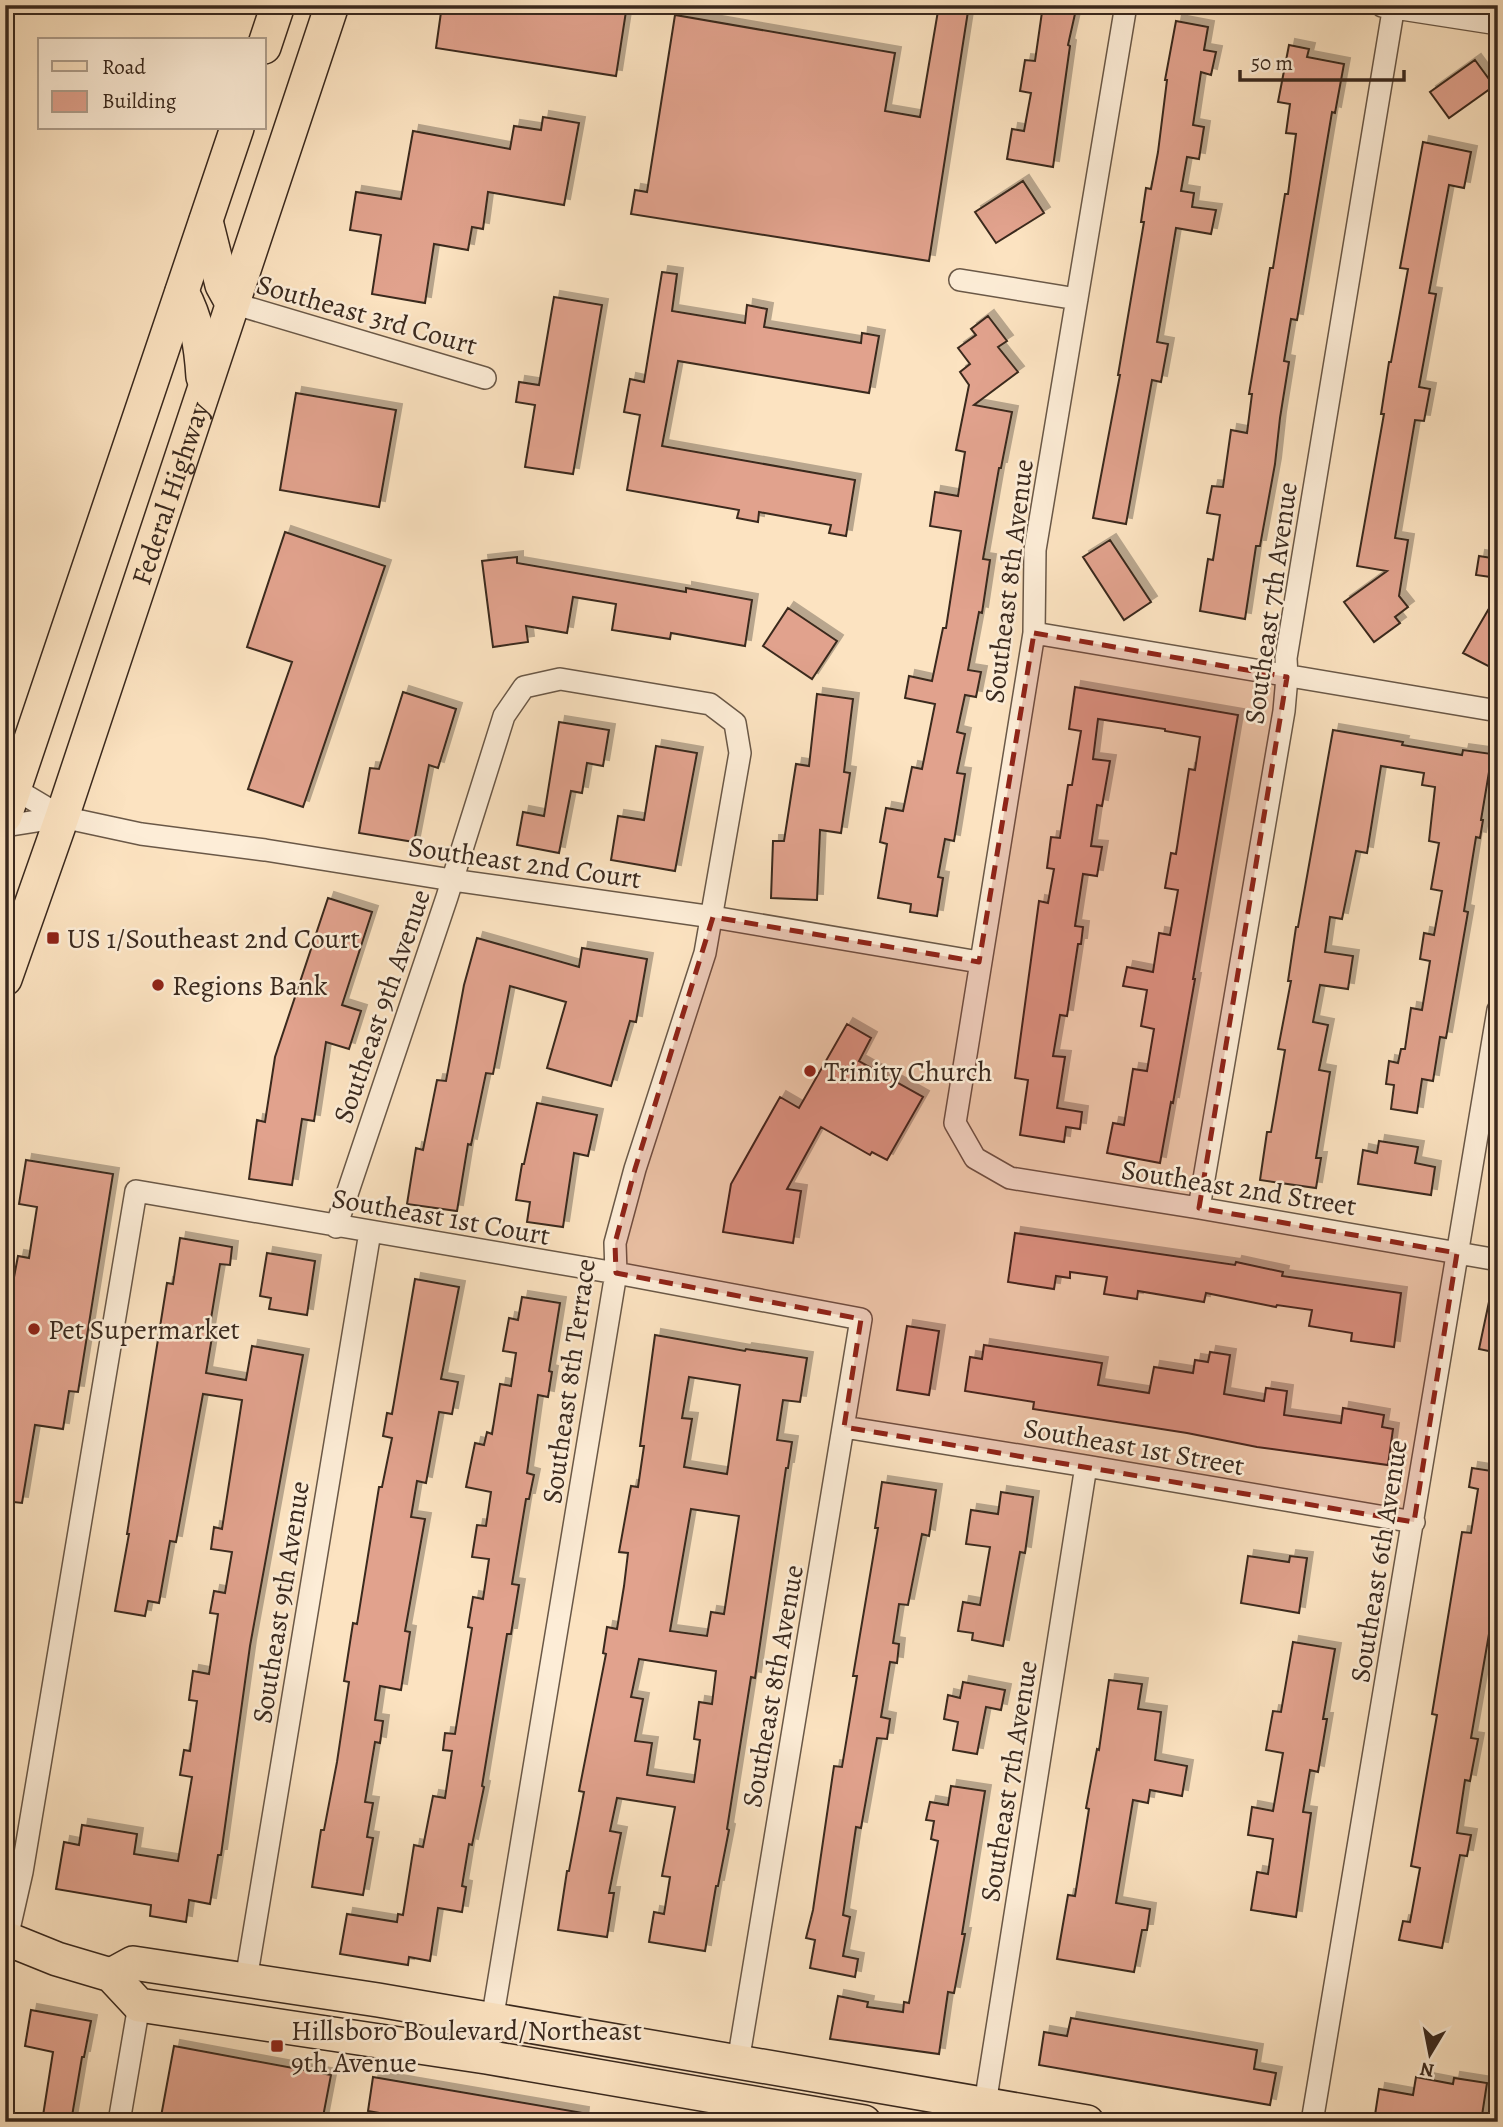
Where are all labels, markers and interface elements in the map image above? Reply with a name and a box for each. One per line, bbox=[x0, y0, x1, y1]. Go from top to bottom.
legend bbox=[38, 38, 266, 130]
scale bar bbox=[1240, 38, 1405, 82]
text: 50 m bbox=[1251, 49, 1293, 77]
text: Road bbox=[102, 53, 146, 81]
text: Building bbox=[102, 87, 177, 115]
street label: Southeast 3rd Court bbox=[252, 265, 482, 365]
street label: Federal Highway bbox=[123, 397, 219, 590]
street label: Southeast 8th Avenue bbox=[975, 457, 1043, 705]
street label: Southeast 7th Avenue bbox=[1235, 480, 1307, 727]
street label: Southeast 2nd Court bbox=[406, 828, 644, 898]
street label: Southeast 9th Avenue bbox=[324, 884, 440, 1128]
place label: US 1/Southeast 2nd Court bbox=[67, 920, 360, 958]
marker: US 1/Southeast 2nd Court bbox=[45, 930, 61, 946]
place label: Regions Bank bbox=[172, 967, 328, 1005]
marker: Regions Bank bbox=[150, 977, 166, 993]
place label: Trinity Church bbox=[824, 1053, 993, 1091]
marker: Trinity Church bbox=[802, 1063, 818, 1079]
street label: Southeast 2nd Street bbox=[1119, 1151, 1359, 1225]
street label: Southeast 1st Court bbox=[329, 1179, 553, 1255]
street label: Southeast 8th Terrace bbox=[533, 1256, 605, 1506]
place label: Pet Supermarket bbox=[48, 1311, 240, 1349]
marker: Pet Supermarket bbox=[26, 1321, 42, 1337]
street label: Southeast 1st Street bbox=[1020, 1409, 1247, 1485]
street label: Southeast 6th Avenue bbox=[1341, 1437, 1417, 1685]
street label: Southeast 9th Avenue bbox=[243, 1478, 319, 1726]
street label: Southeast 8th Avenue bbox=[733, 1562, 813, 1811]
street label: Southeast 7th Avenue bbox=[971, 1658, 1047, 1905]
place label: Hillsboro Boulevard/Northeast 9th Avenue bbox=[291, 2012, 642, 2082]
north arrow bbox=[1394, 2018, 1464, 2088]
marker: Hillsboro Boulevard/Northeast 9th Avenue bbox=[269, 2038, 285, 2054]
text: N bbox=[1418, 2056, 1436, 2084]

